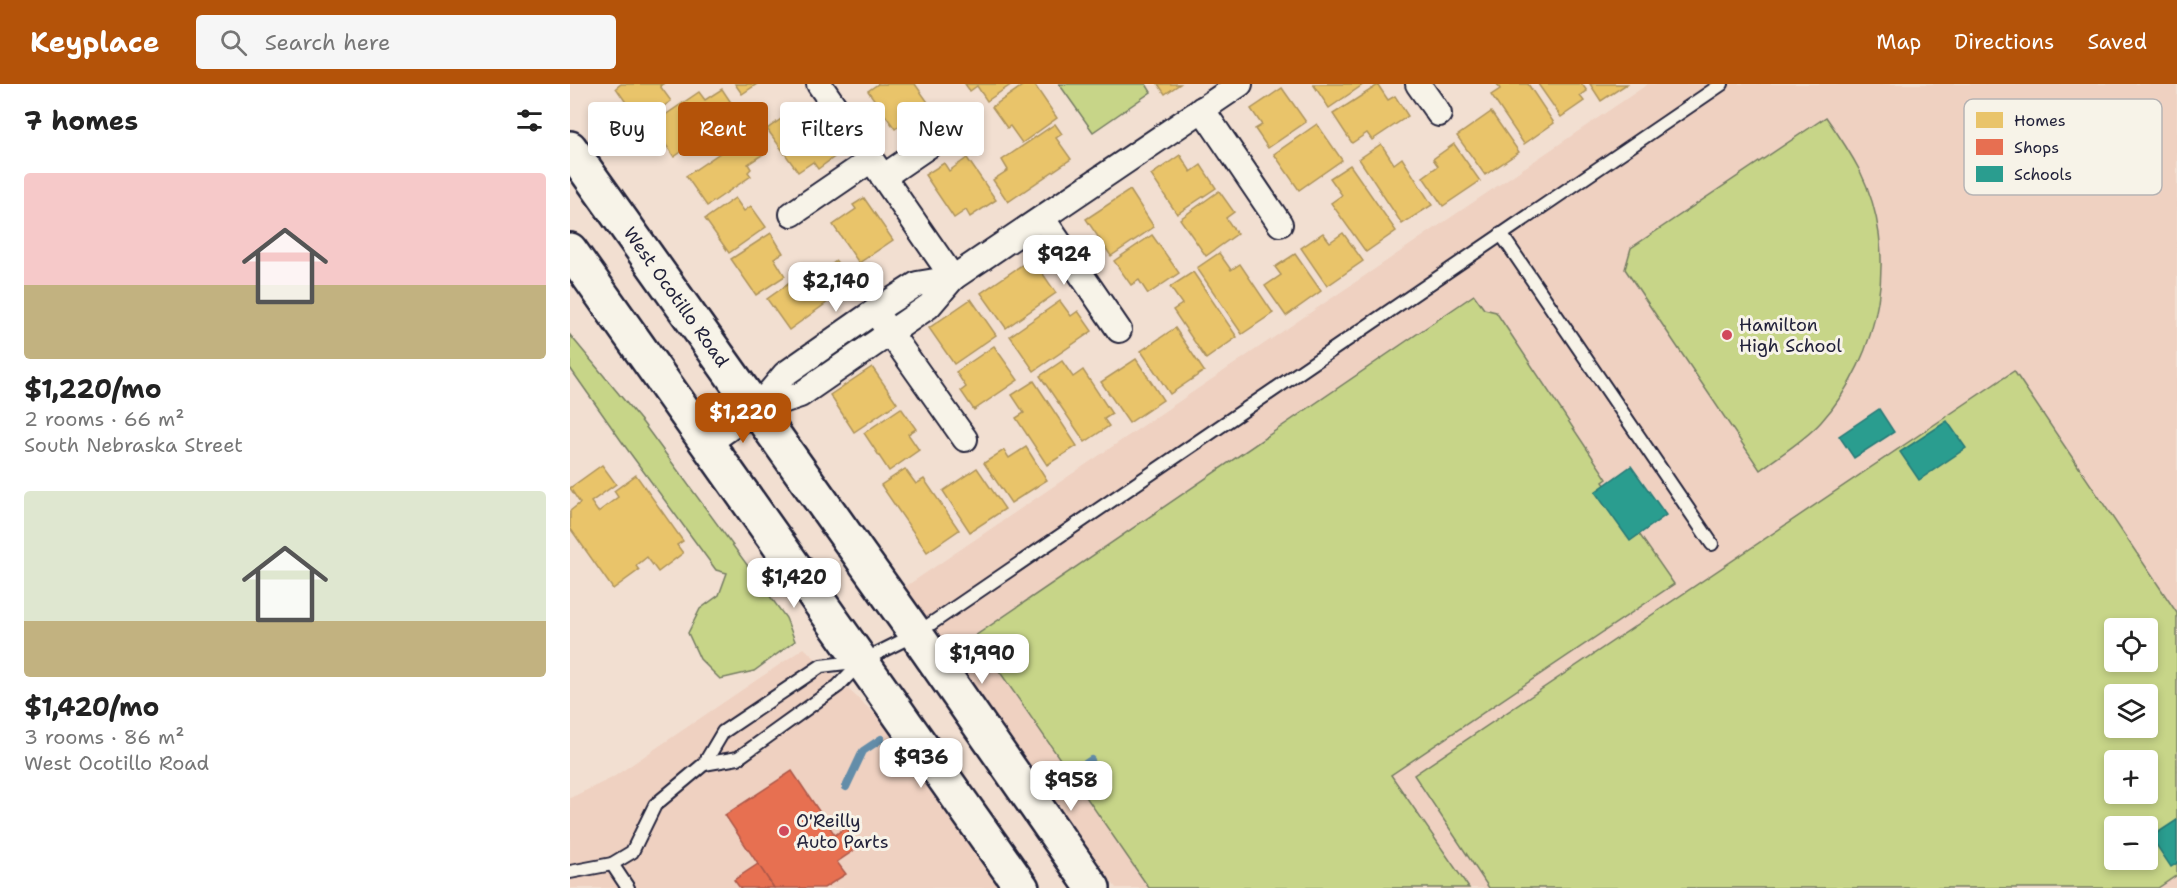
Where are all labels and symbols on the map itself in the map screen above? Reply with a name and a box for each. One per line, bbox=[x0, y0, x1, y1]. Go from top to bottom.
legend bbox=[1964, 99, 2162, 195]
text: Homes bbox=[2014, 110, 2066, 131]
text: Shops bbox=[2014, 137, 2059, 158]
text: Schools bbox=[2014, 164, 2072, 185]
street label: West Ocotillo Road bbox=[618, 222, 734, 372]
pin: $924 bbox=[1028, 235, 1100, 286]
pin: $2,140 bbox=[787, 262, 885, 313]
place label: Hamilton High School bbox=[1739, 313, 1842, 358]
marker: Hamilton High School bbox=[1720, 328, 1734, 342]
pin: $1,220 bbox=[694, 393, 792, 444]
pin: $1,420 bbox=[745, 558, 843, 609]
pin: $1,990 bbox=[933, 634, 1031, 685]
pin: $936 bbox=[885, 738, 957, 789]
pin: $958 bbox=[1035, 761, 1107, 812]
place label: O'Reilly Auto Parts bbox=[796, 809, 889, 854]
marker: O'Reilly Auto Parts bbox=[777, 824, 791, 838]

